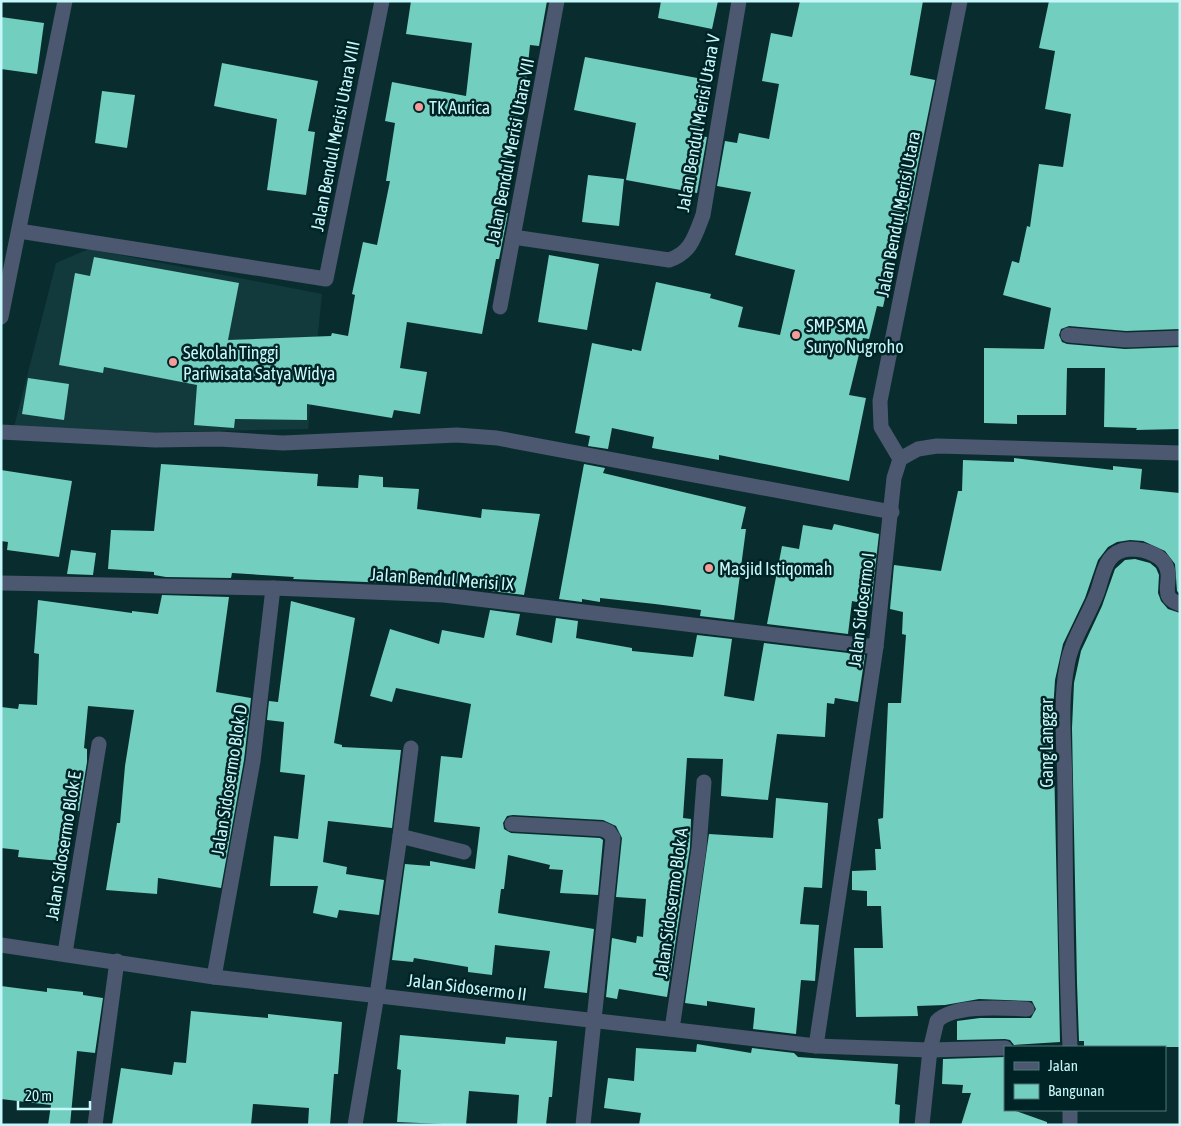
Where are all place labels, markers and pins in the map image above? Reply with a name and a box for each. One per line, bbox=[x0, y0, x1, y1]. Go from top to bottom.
place label: TK Aurica bbox=[429, 97, 490, 118]
marker: TK Aurica bbox=[413, 101, 425, 113]
place label: SMP SMA Suryo Nugroho bbox=[806, 315, 904, 357]
marker: SMP SMA Suryo Nugroho bbox=[790, 329, 802, 341]
place label: Sekolah Tinggi Pariwisata Satya Widya bbox=[183, 342, 335, 384]
marker: Sekolah Tinggi Pariwisata Satya Widya bbox=[167, 356, 179, 368]
place label: Masjid Istiqomah bbox=[719, 558, 832, 579]
marker: Masjid Istiqomah bbox=[703, 562, 715, 574]

